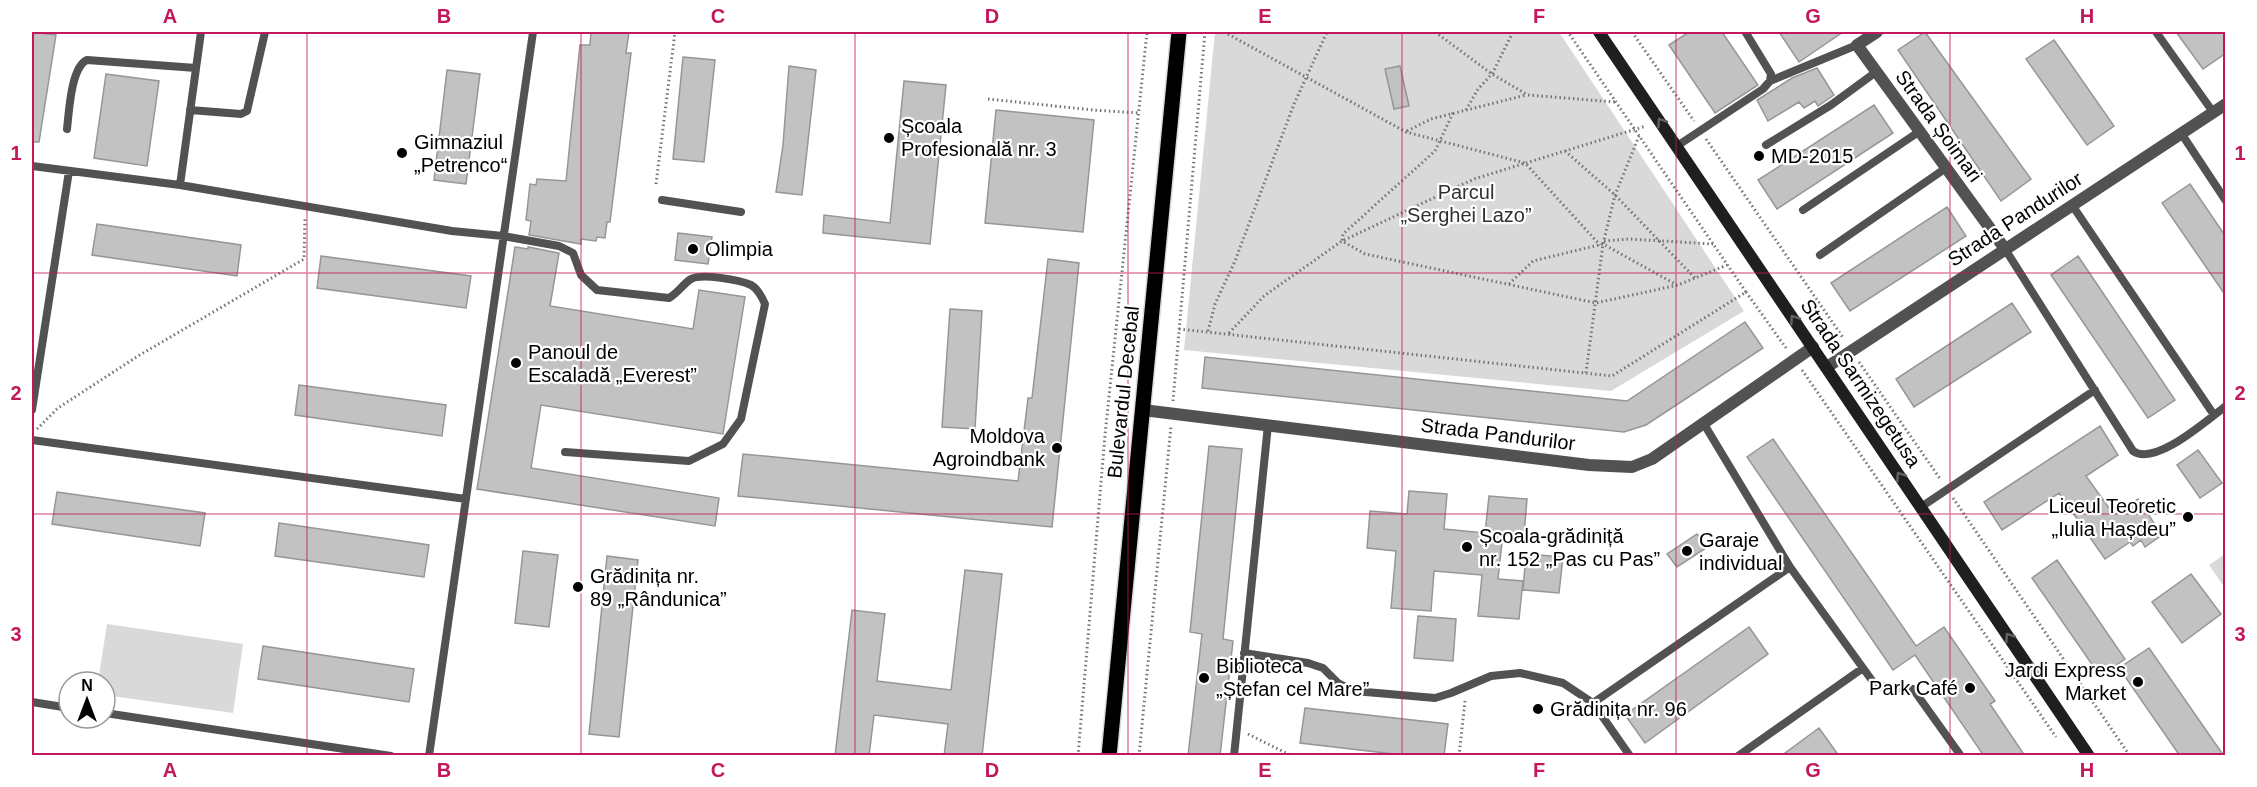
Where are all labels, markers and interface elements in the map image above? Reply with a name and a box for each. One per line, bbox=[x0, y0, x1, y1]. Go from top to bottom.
text: A bbox=[163, 5, 177, 27]
text: B bbox=[437, 5, 451, 27]
text: C bbox=[711, 5, 725, 27]
text: D bbox=[985, 5, 999, 27]
text: E bbox=[1258, 5, 1272, 27]
text: F bbox=[1533, 5, 1545, 27]
text: G bbox=[1805, 5, 1821, 27]
text: H bbox=[2080, 5, 2094, 27]
street label: Strada Șoimari bbox=[1891, 66, 1987, 186]
place label: Școala Profesională nr. 3 bbox=[901, 115, 1057, 160]
one-way arrow bbox=[1657, 118, 1668, 129]
place label: Gimnaziul „Petrenco“ bbox=[414, 131, 507, 176]
marker: Școala Profesională nr. 3 bbox=[882, 131, 896, 145]
text: 1 bbox=[10, 142, 22, 164]
text: 1 bbox=[2234, 142, 2246, 164]
place label: MD-2015 bbox=[1771, 145, 1853, 167]
marker: Gimnaziul „Petrenco“ bbox=[395, 146, 409, 160]
marker: MD-2015 bbox=[1752, 149, 1766, 163]
street label: Strada Pandurilor bbox=[1944, 167, 2087, 271]
park label: Parcul „Serghei Lazo” bbox=[1400, 181, 1532, 226]
place label: Olimpia bbox=[705, 238, 774, 260]
marker: Olimpia bbox=[686, 242, 700, 256]
street label: Strada Sarmizegetusa bbox=[1797, 295, 1926, 472]
street label: Bulevardul Decebal bbox=[1103, 305, 1143, 479]
one-way arrow bbox=[1790, 314, 1801, 325]
place label: Panoul de Escaladă „Everest” bbox=[528, 341, 697, 386]
marker: Panoul de Escaladă „Everest” bbox=[509, 356, 523, 370]
text: 2 bbox=[10, 382, 22, 404]
text: 2 bbox=[2234, 382, 2246, 404]
street label: Strada Pandurilor bbox=[1419, 414, 1577, 454]
place label: Moldova Agroindbank bbox=[933, 425, 1046, 470]
marker: Moldova Agroindbank bbox=[1050, 441, 1064, 455]
one-way arrow bbox=[1896, 472, 1907, 483]
place label: Liceul Teoretic „Iulia Hașdeu” bbox=[2049, 495, 2176, 540]
marker: Liceul Teoretic „Iulia Hașdeu” bbox=[2181, 510, 2195, 524]
place label: Școala-grădiniță nr. 152 „Pas cu Pas” bbox=[1479, 525, 1660, 570]
place label: Garaje individual bbox=[1699, 529, 1782, 574]
marker: Școala-grădiniță nr. 152 „Pas cu Pas” bbox=[1460, 540, 1474, 554]
marker: Garaje individual bbox=[1680, 544, 1694, 558]
place label: Grădinița nr. 89 „Rândunica” bbox=[590, 565, 727, 610]
marker: Grădinița nr. 89 „Rândunica” bbox=[571, 580, 585, 594]
text: 3 bbox=[10, 623, 22, 645]
text: 3 bbox=[2234, 623, 2246, 645]
one-way arrow bbox=[2005, 633, 2016, 644]
place label: Biblioteca „Ștefan cel Mare” bbox=[1216, 655, 1369, 700]
place label: Jardi Express Market bbox=[2005, 659, 2126, 704]
north arrow bbox=[57, 670, 117, 730]
marker: Biblioteca „Ștefan cel Mare” bbox=[1197, 671, 1211, 685]
marker: Jardi Express Market bbox=[2131, 675, 2145, 689]
text: N bbox=[81, 677, 93, 694]
place label: Park Café bbox=[1869, 677, 1958, 699]
marker: Park Café bbox=[1963, 681, 1977, 695]
place label: Grădinița nr. 96 bbox=[1550, 698, 1687, 720]
marker: Grădinița nr. 96 bbox=[1531, 702, 1545, 716]
text: A bbox=[163, 759, 177, 781]
text: B bbox=[437, 759, 451, 781]
text: C bbox=[711, 759, 725, 781]
text: D bbox=[985, 759, 999, 781]
text: E bbox=[1258, 759, 1272, 781]
text: F bbox=[1533, 759, 1545, 781]
text: G bbox=[1805, 759, 1821, 781]
text: H bbox=[2080, 759, 2094, 781]

